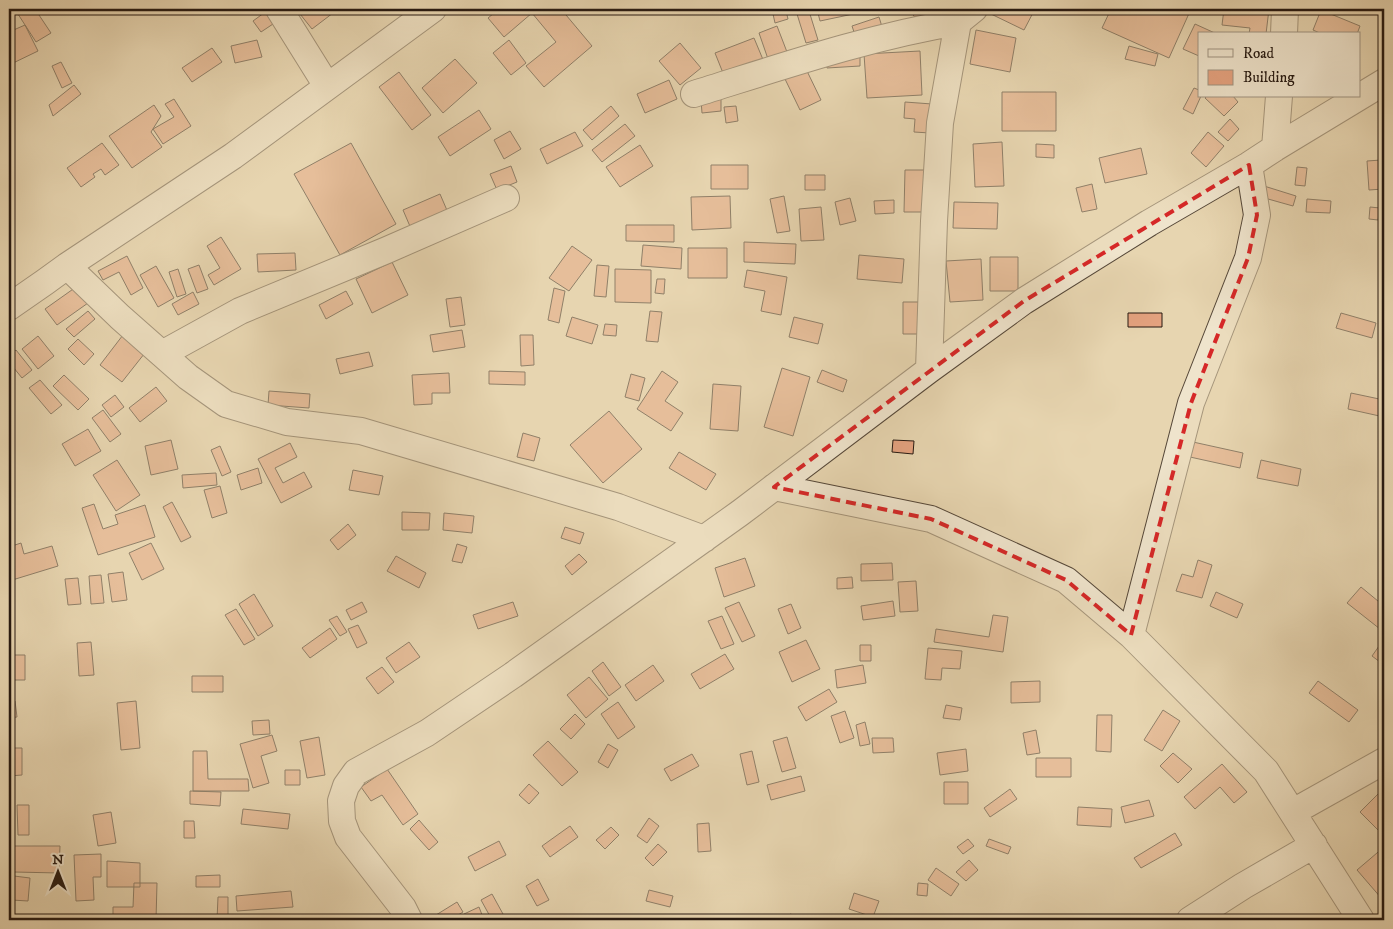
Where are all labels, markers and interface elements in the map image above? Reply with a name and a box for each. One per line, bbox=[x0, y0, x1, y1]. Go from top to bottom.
legend bbox=[1198, 32, 1360, 98]
text: Road bbox=[1243, 44, 1275, 63]
text: Building bbox=[1243, 68, 1295, 87]
north arrow bbox=[32, 846, 82, 896]
text: N bbox=[52, 851, 64, 869]

